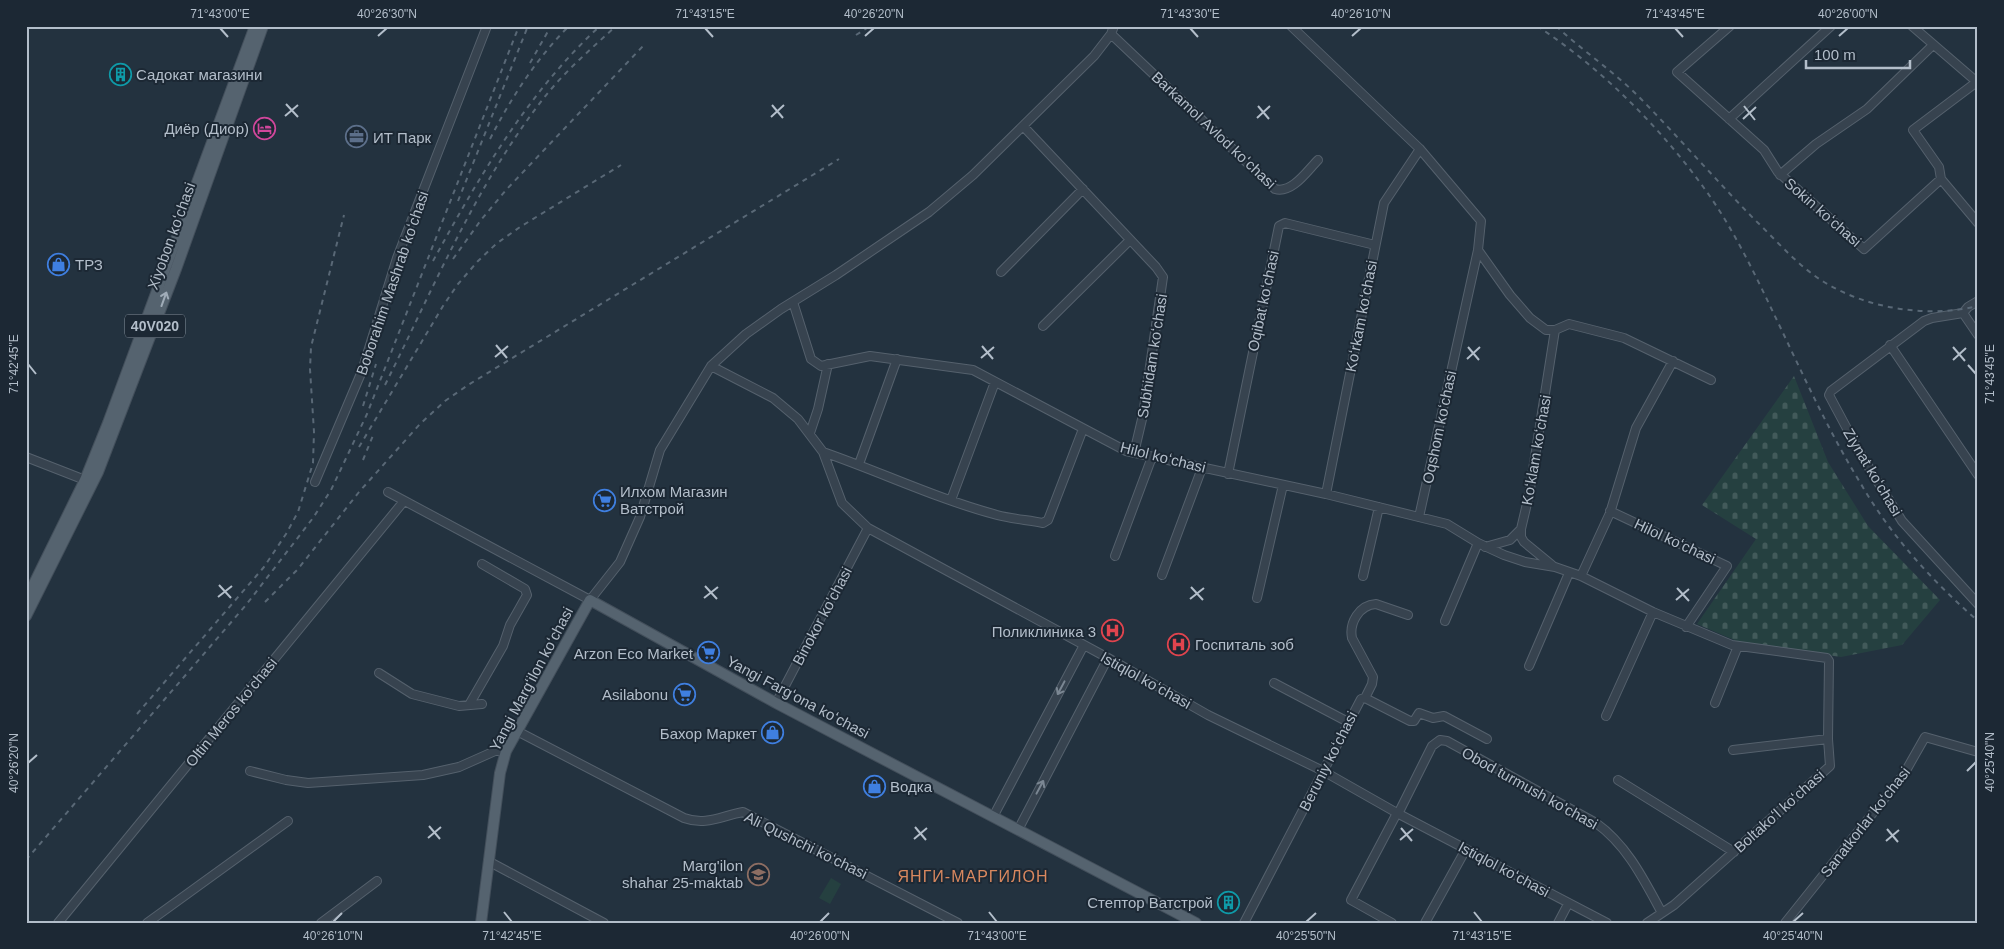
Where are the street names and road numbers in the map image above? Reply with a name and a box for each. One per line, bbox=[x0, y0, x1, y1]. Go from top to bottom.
street label: Barkamol Аvlod koʻchasi bbox=[1148, 68, 1280, 192]
street label: Sokin koʻchasi bbox=[1781, 174, 1865, 250]
street label: Xiyobon koʻchasi bbox=[144, 180, 198, 292]
street label: Boborahim Mashrab koʻchasi bbox=[352, 189, 432, 377]
street label: Oqibat koʻchasi bbox=[1244, 249, 1282, 353]
street label: Koʻrkam koʻchasi bbox=[1342, 259, 1380, 373]
street label: Subhidam koʻchasi bbox=[1134, 292, 1170, 420]
road number: 40V020 bbox=[125, 314, 185, 338]
street label: Oqshom koʻchasi bbox=[1419, 369, 1459, 485]
street label: Koʻklam koʻchasi bbox=[1518, 394, 1554, 506]
street label: Ziynat koʻchasi bbox=[1840, 425, 1906, 519]
street label: Hilol koʻchasi bbox=[1118, 438, 1208, 476]
street label: Hilol koʻchasi bbox=[1632, 515, 1718, 567]
street label: Binokor ko'chasi bbox=[789, 564, 855, 668]
street label: Yangi Margʻilon koʻchasi bbox=[486, 604, 576, 754]
street label: Istiqlol koʻchasi bbox=[1098, 648, 1194, 712]
street label: Yangi Fargʻona koʻchasi bbox=[724, 652, 872, 742]
street label: Oltin Meros koʻchasi bbox=[182, 654, 280, 770]
street label: Beruniy koʻchasi bbox=[1296, 708, 1360, 814]
street label: Obod turmush ko'chasi bbox=[1459, 743, 1601, 833]
street label: Sanatkorlar koʻchasi bbox=[1817, 764, 1913, 880]
street label: Boltakoʻl koʻchasi bbox=[1731, 766, 1827, 856]
street label: Ali Qushchi koʻchasi bbox=[742, 808, 870, 882]
street label: Istiqlol koʻchasi bbox=[1455, 838, 1553, 900]

